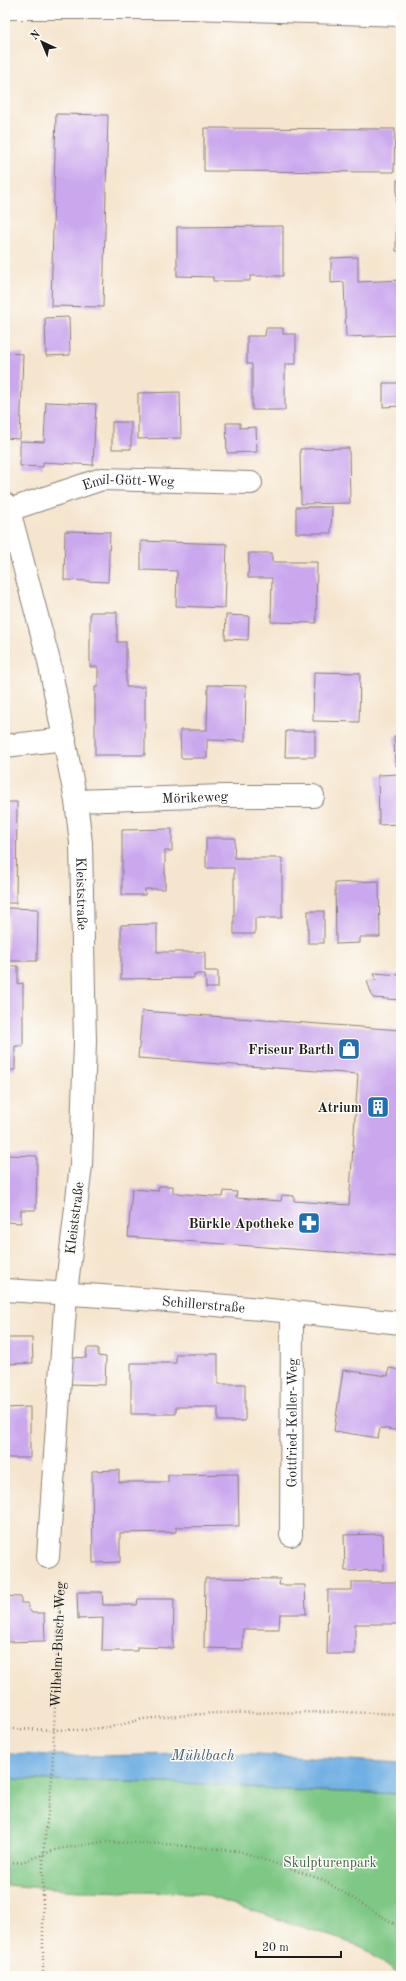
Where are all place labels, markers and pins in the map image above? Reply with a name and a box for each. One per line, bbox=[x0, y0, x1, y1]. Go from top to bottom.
shop icon: Friseur Barth bbox=[336, 1036, 362, 1062]
place label: Friseur Barth bbox=[248, 1043, 334, 1057]
building icon: Atrium bbox=[365, 1094, 391, 1120]
place label: Atrium bbox=[317, 1101, 362, 1115]
pharmacy icon: Bürkle Apotheke bbox=[296, 1210, 322, 1236]
place label: Bürkle Apotheke bbox=[188, 1217, 294, 1231]

